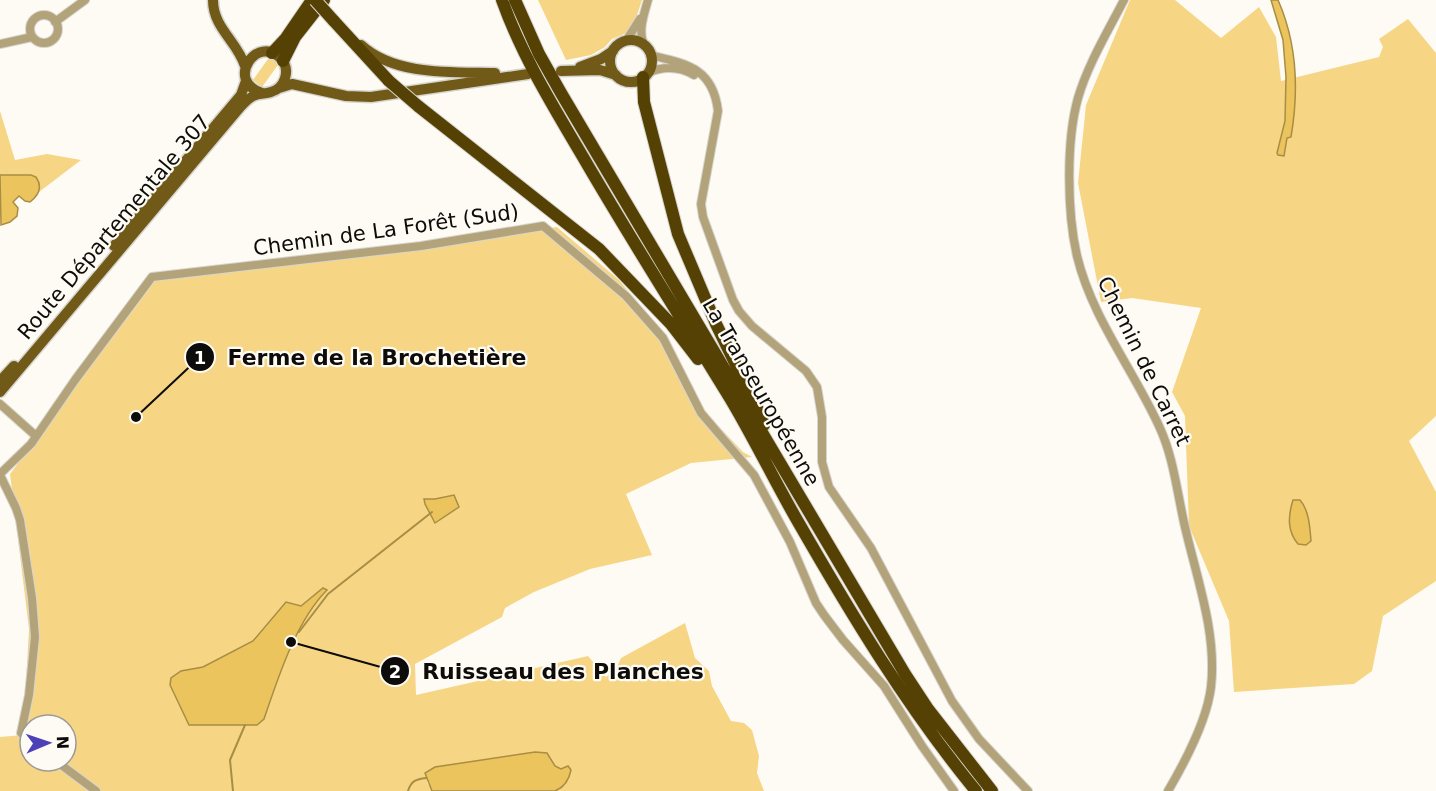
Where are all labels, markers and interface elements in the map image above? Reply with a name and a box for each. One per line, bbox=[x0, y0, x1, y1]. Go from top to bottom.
street label: Route Départementale 307 bbox=[13, 110, 215, 344]
street label: Chemin de La Forêt (Sud) bbox=[252, 199, 520, 261]
street label: Chemin de Carret bbox=[1093, 273, 1195, 449]
street label: La Transeuropéenne bbox=[697, 294, 825, 490]
callout: Ferme de la Brochetière bbox=[185, 337, 538, 377]
text: Ferme de la Brochetière bbox=[228, 345, 526, 370]
text: 1 bbox=[194, 347, 206, 368]
callout: Ruisseau des Planches bbox=[380, 651, 716, 691]
text: Ruisseau des Planches bbox=[422, 659, 704, 684]
text: 2 bbox=[389, 661, 401, 682]
north arrow bbox=[18, 713, 78, 773]
text: N bbox=[53, 735, 72, 750]

